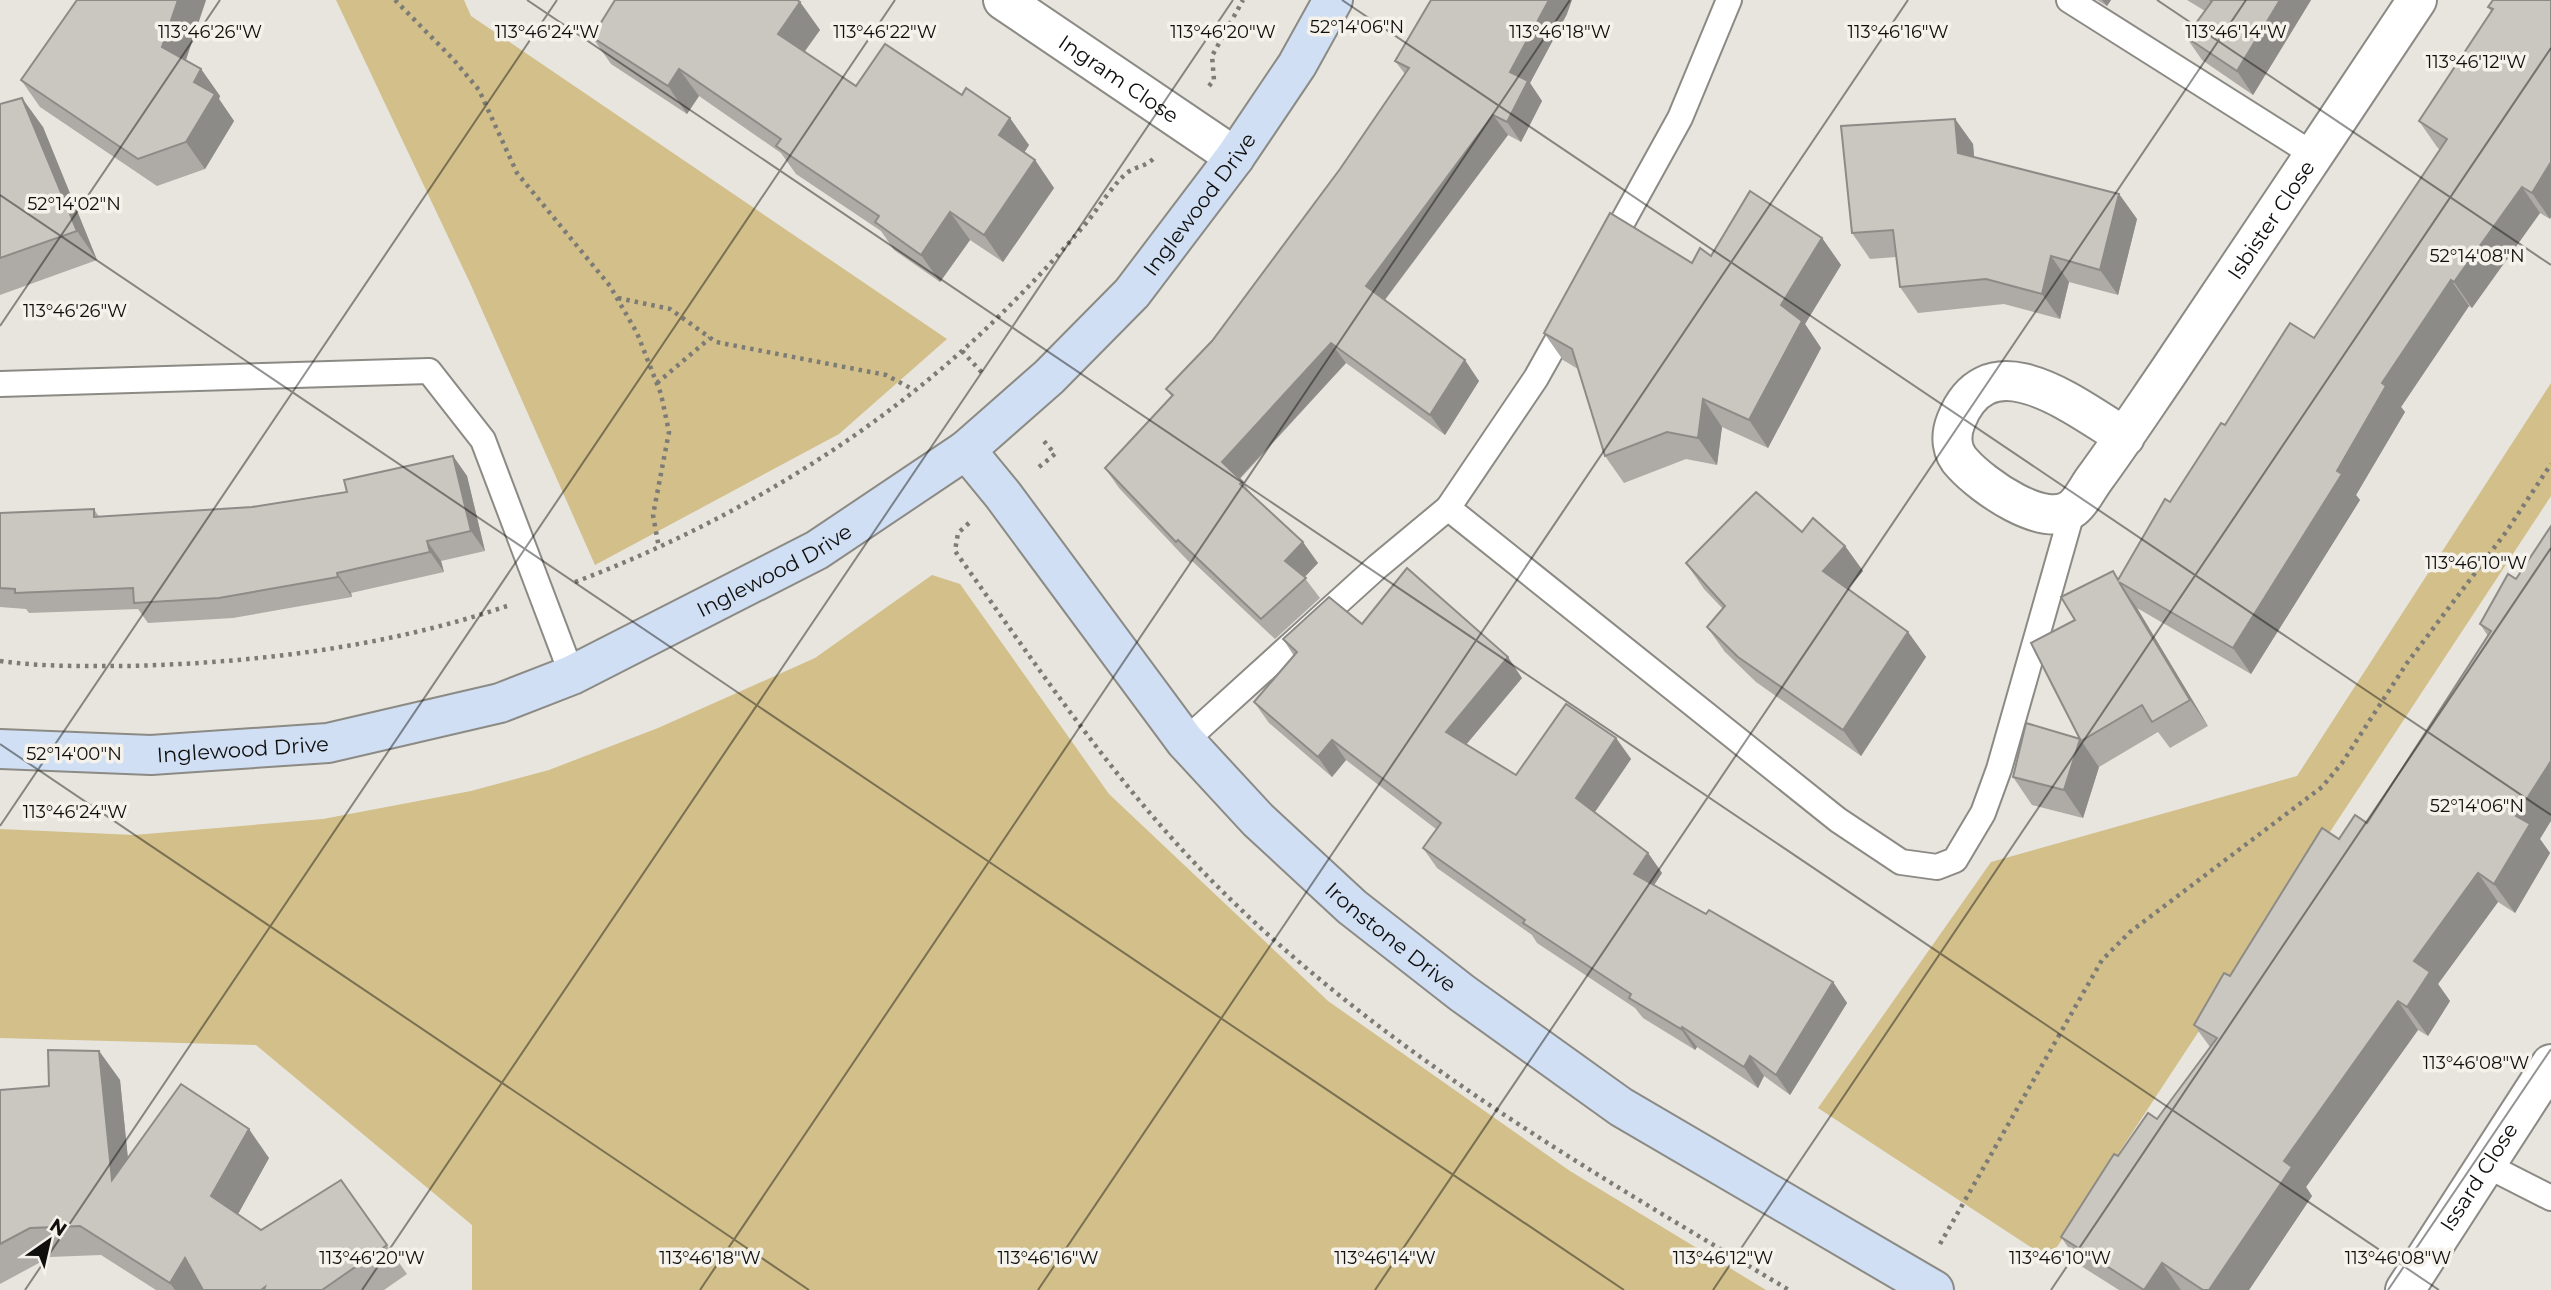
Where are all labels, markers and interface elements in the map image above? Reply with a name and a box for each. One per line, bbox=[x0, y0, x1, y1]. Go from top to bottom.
text: 52°14'06"N bbox=[1310, 16, 1404, 38]
text: 113°46'26"W bbox=[158, 21, 262, 43]
text: 113°46'24"W bbox=[495, 21, 599, 43]
text: 113°46'22"W bbox=[833, 21, 937, 43]
text: 113°46'20"W bbox=[1170, 21, 1276, 43]
text: 113°46'18"W bbox=[1509, 21, 1611, 43]
text: 113°46'16"W bbox=[1848, 21, 1948, 43]
text: 113°46'14"W bbox=[2185, 21, 2287, 43]
street label: Ingram Close bbox=[1054, 29, 1184, 128]
text: 113°46'12"W bbox=[2426, 51, 2526, 73]
street label: Inglewood Drive bbox=[1137, 128, 1261, 280]
street label: Isbister Close bbox=[2222, 155, 2319, 284]
text: 52°14'02"N bbox=[27, 193, 121, 215]
text: 52°14'08"N bbox=[2429, 245, 2525, 267]
text: 113°46'26"W bbox=[23, 300, 127, 322]
street label: Inglewood Drive bbox=[692, 518, 856, 622]
text: 113°46'10"W bbox=[2425, 552, 2527, 574]
street label: Inglewood Drive bbox=[156, 730, 330, 767]
text: 52°14'00"N bbox=[26, 743, 122, 765]
text: 52°14'06"N bbox=[2430, 795, 2524, 817]
text: 113°46'24"W bbox=[23, 801, 127, 823]
street label: Ironstone Drive bbox=[1320, 877, 1462, 997]
text: 113°46'08"W bbox=[2423, 1052, 2529, 1074]
street label: Issard Close bbox=[2434, 1118, 2522, 1235]
north arrow bbox=[14, 1206, 84, 1276]
text: N bbox=[45, 1213, 71, 1241]
text: 113°46'20"W bbox=[319, 1247, 425, 1269]
text: 113°46'18"W bbox=[659, 1247, 761, 1269]
text: 113°46'16"W bbox=[998, 1247, 1098, 1269]
text: 113°46'14"W bbox=[1334, 1247, 1436, 1269]
text: 113°46'12"W bbox=[1673, 1247, 1773, 1269]
text: 113°46'10"W bbox=[2009, 1247, 2111, 1269]
text: 113°46'08"W bbox=[2345, 1247, 2451, 1269]

